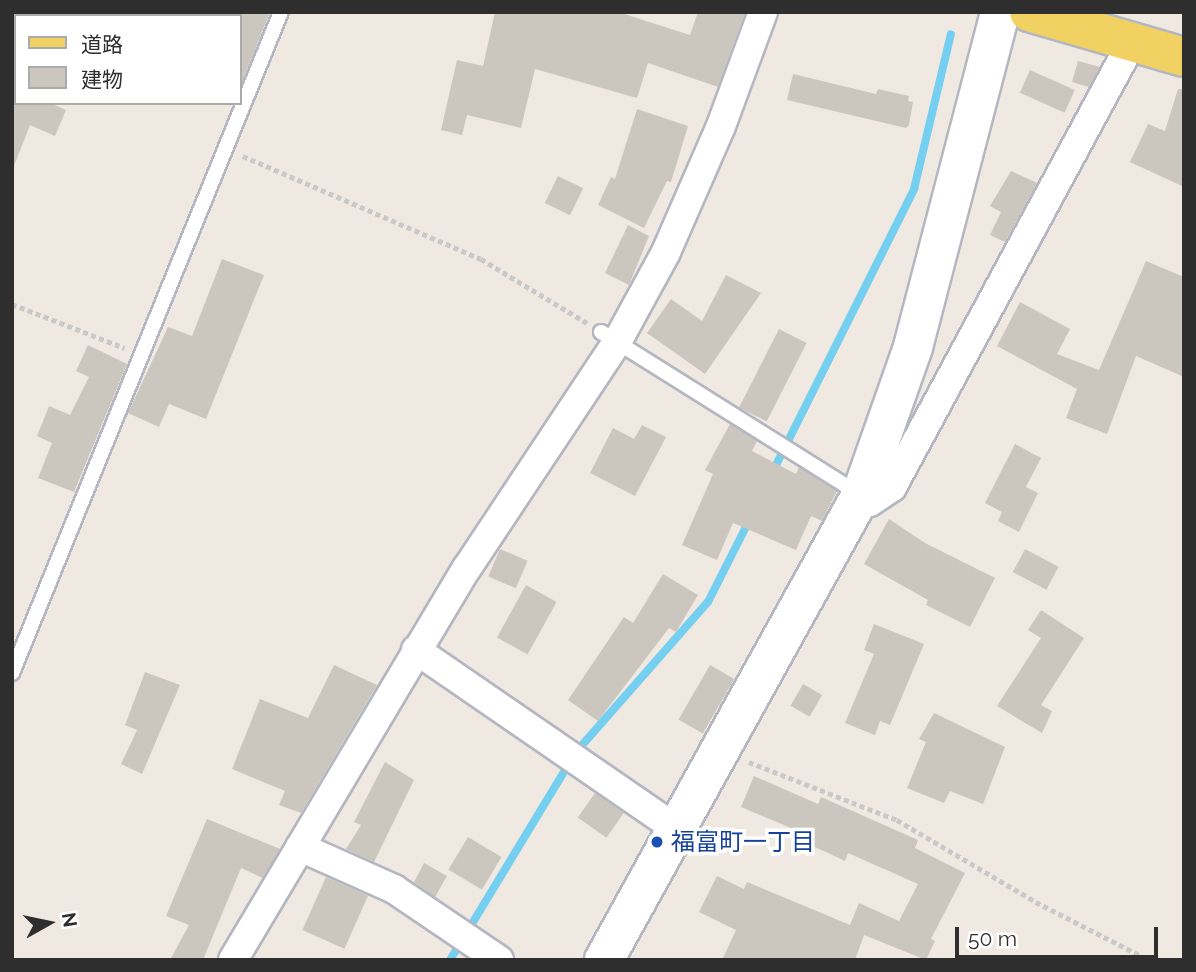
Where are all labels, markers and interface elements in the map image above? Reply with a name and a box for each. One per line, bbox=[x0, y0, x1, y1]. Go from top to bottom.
legend bbox=[14, 14, 242, 105]
text: 道路 bbox=[81, 32, 123, 57]
text: 建物 bbox=[81, 67, 123, 92]
place label: 福富町一丁目 bbox=[671, 828, 815, 856]
marker: 福富町一丁目 bbox=[649, 834, 665, 850]
north arrow bbox=[14, 888, 84, 958]
text: N bbox=[58, 911, 82, 929]
scale bar bbox=[958, 912, 1161, 956]
text: 50 m bbox=[968, 926, 1017, 951]

